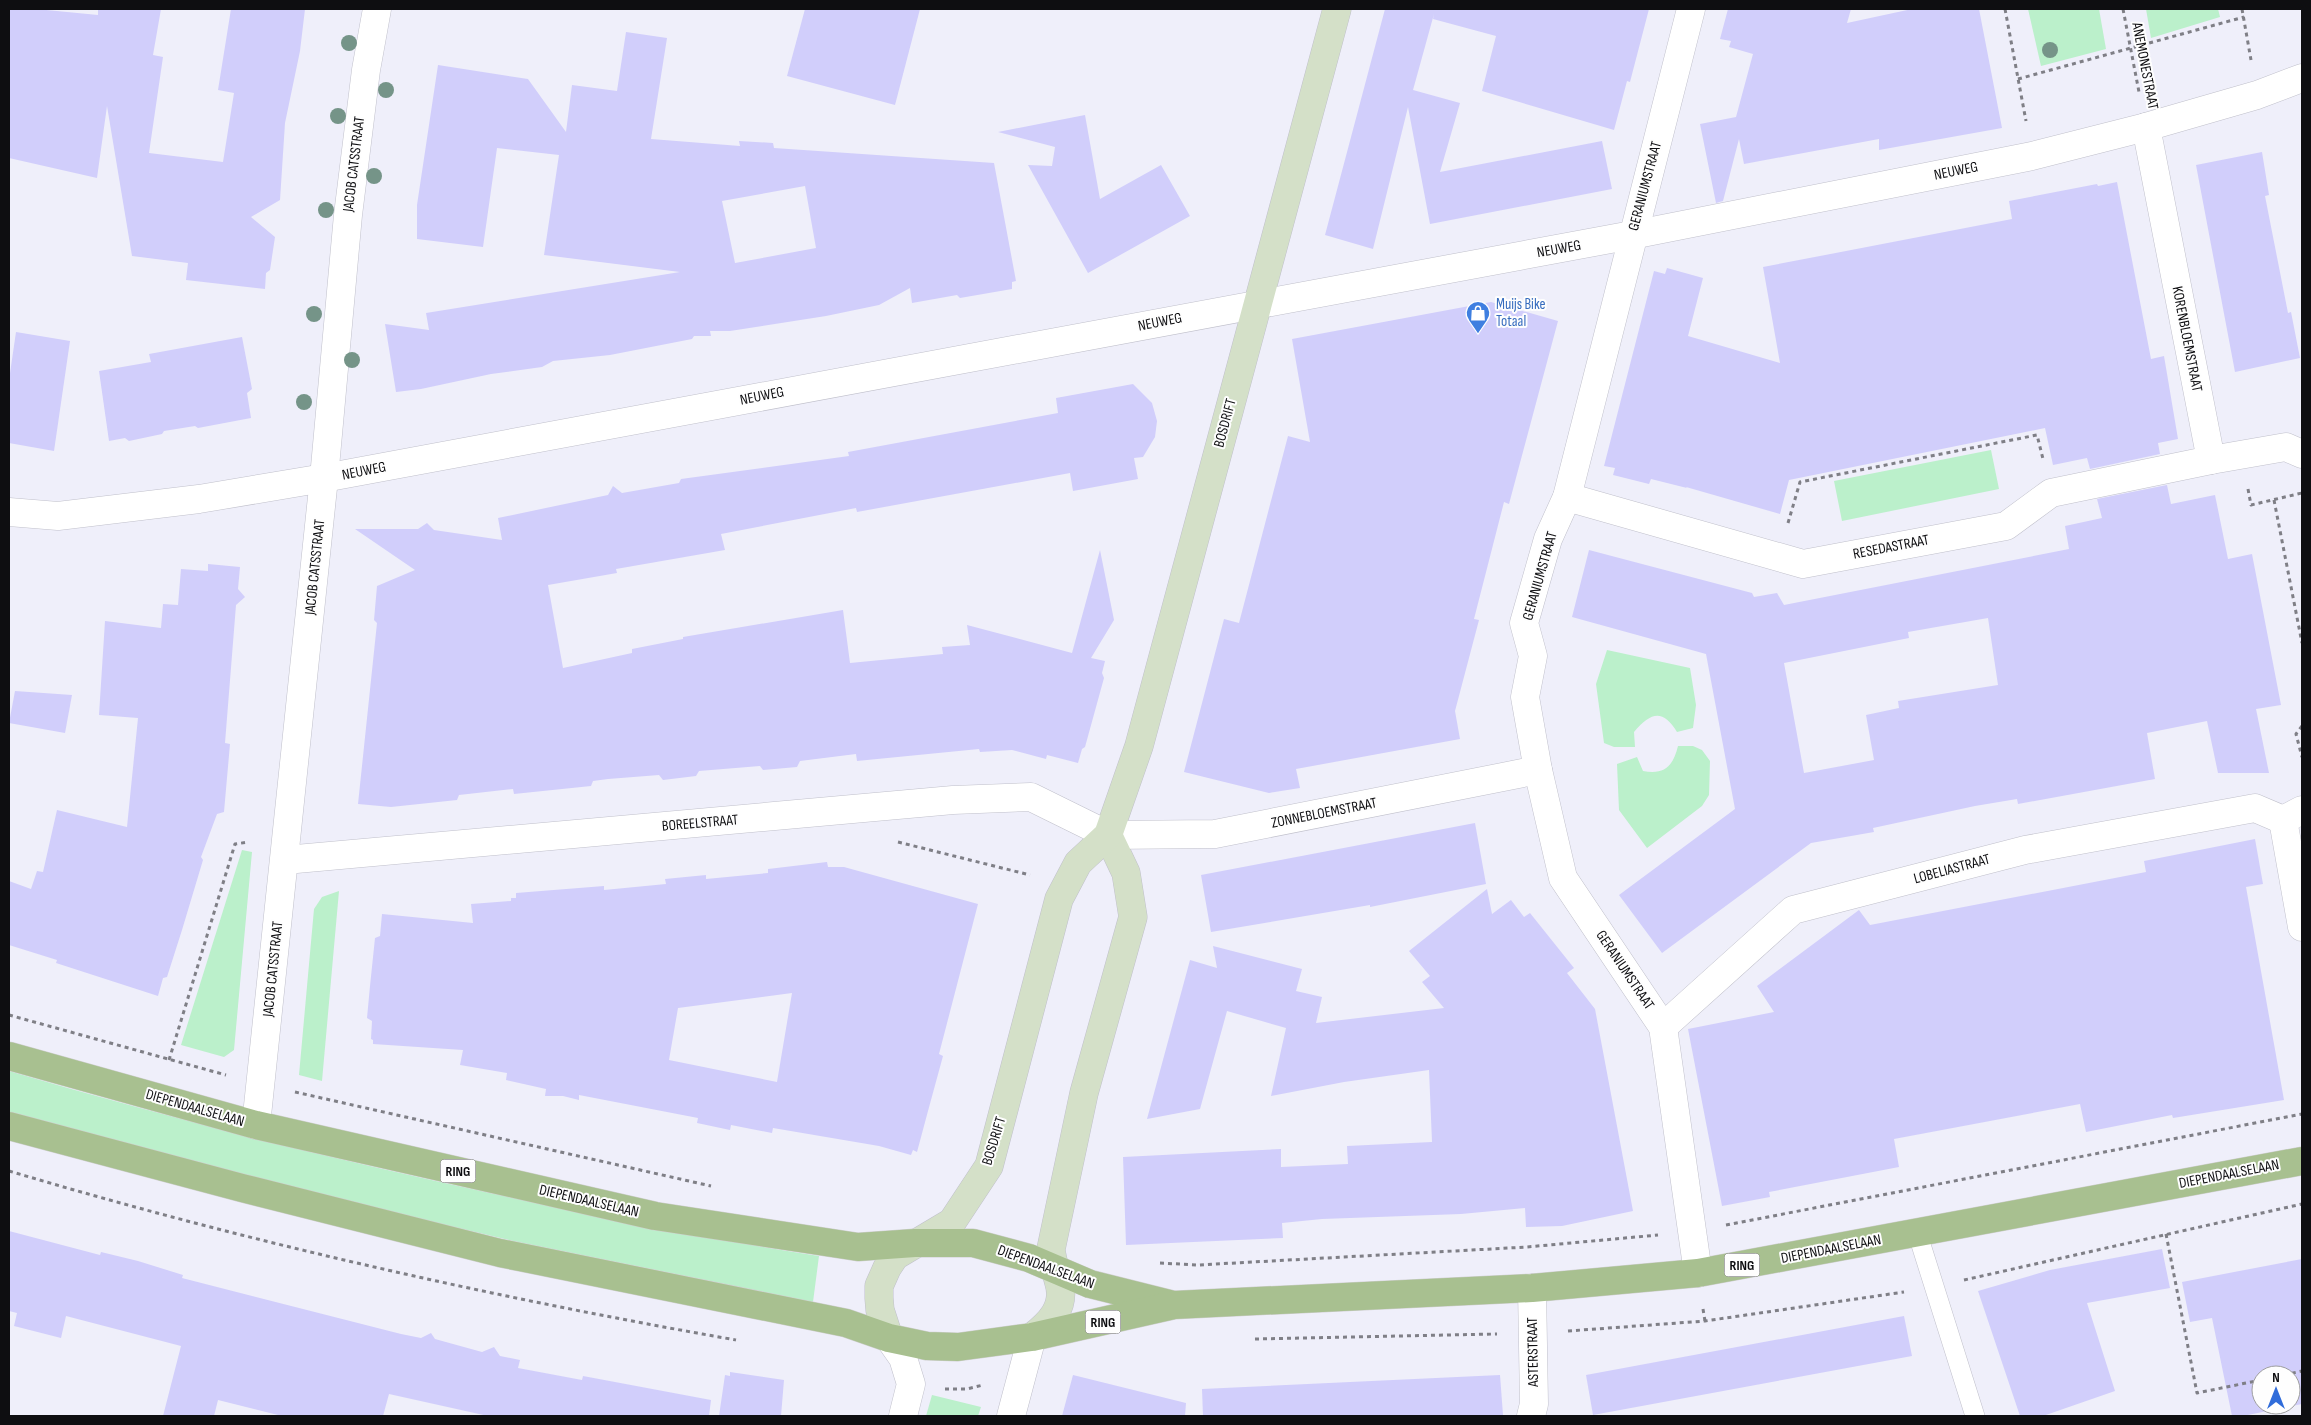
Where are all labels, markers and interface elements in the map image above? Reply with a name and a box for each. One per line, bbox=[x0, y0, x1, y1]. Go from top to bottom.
street label: ANEMONESTRAAT bbox=[2127, 20, 2163, 111]
street label: JACOB CATSSTRAAT bbox=[339, 115, 369, 214]
street label: GERANIUMSTRAAT bbox=[1624, 139, 1666, 233]
street label: NEUWEG bbox=[1932, 157, 1980, 185]
street label: NEUWEG bbox=[1535, 236, 1583, 262]
street label: KORENBLOEMSTRAAT bbox=[2167, 285, 2207, 393]
place label: Muijs Bike Totaal bbox=[1496, 295, 1545, 331]
shop icon: Muijs Bike Totaal bbox=[1465, 300, 1491, 334]
street label: NEUWEG bbox=[1136, 308, 1184, 336]
street label: NEUWEG bbox=[738, 382, 786, 410]
street label: BOSDRIFT bbox=[1209, 397, 1241, 449]
street label: NEUWEG bbox=[340, 457, 388, 485]
street label: JACOB CATSSTRAAT bbox=[300, 518, 329, 617]
street label: GERANIUMSTRAAT bbox=[1518, 529, 1562, 623]
street label: RESEDASTRAAT bbox=[1851, 530, 1931, 564]
street label: ZONNEBLOEMSTRAAT bbox=[1270, 793, 1378, 833]
street label: BOREELSTRAAT bbox=[661, 810, 739, 836]
street label: LOBELIASTRAAT bbox=[1912, 850, 1992, 888]
street label: JACOB CATSSTRAAT bbox=[258, 920, 287, 1019]
street label: GERANIUMSTRAAT bbox=[1591, 927, 1659, 1013]
street label: DIEPENDAALSELAAN bbox=[144, 1085, 246, 1131]
street label: BOSDRIFT bbox=[978, 1114, 1010, 1168]
street label: DIEPENDAALSELAAN bbox=[2177, 1155, 2281, 1193]
road number: RING bbox=[440, 1160, 476, 1182]
street label: DIEPENDAALSELAAN bbox=[537, 1180, 641, 1222]
street label: DIEPENDAALSELAAN bbox=[1779, 1230, 1883, 1268]
street label: DIEPENDAALSELAAN bbox=[995, 1241, 1097, 1293]
road number: RING bbox=[1724, 1254, 1760, 1276]
road number: RING bbox=[1086, 1310, 1120, 1334]
street label: ASTERSTRAAT bbox=[1523, 1317, 1543, 1388]
north arrow bbox=[2251, 1365, 2301, 1415]
text: N bbox=[2272, 1369, 2280, 1386]

